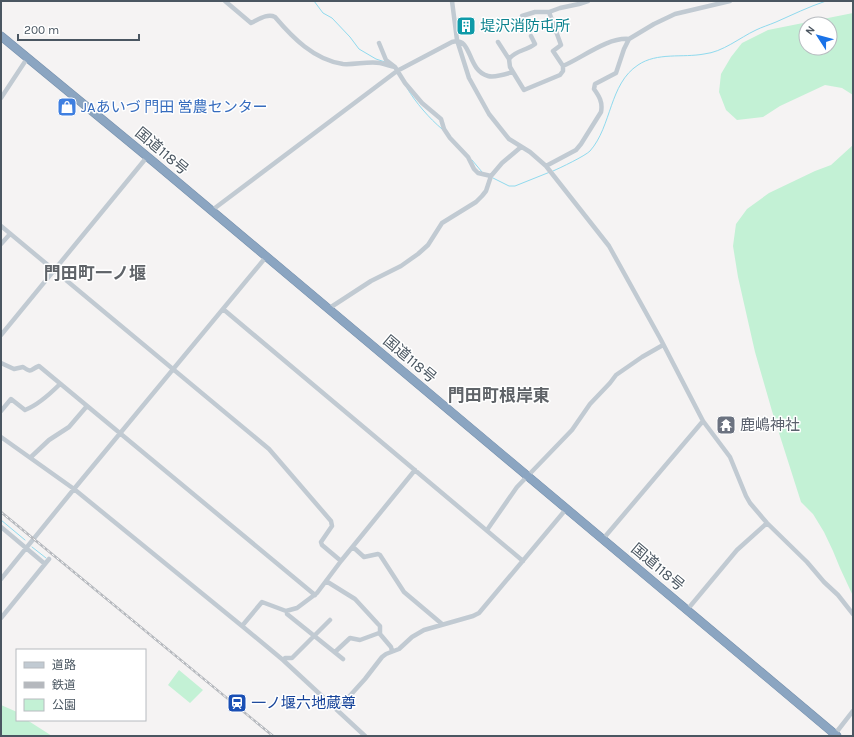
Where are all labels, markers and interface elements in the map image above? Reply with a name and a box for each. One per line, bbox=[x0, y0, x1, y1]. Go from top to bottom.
building icon: 堤沢消防屯所 bbox=[455, 15, 477, 37]
scale bar bbox=[18, 16, 139, 42]
north arrow bbox=[798, 16, 838, 56]
place label: 堤沢消防屯所 bbox=[480, 17, 570, 35]
text: 200 m bbox=[24, 23, 59, 37]
text: N bbox=[803, 23, 818, 37]
shop icon: JAあいづ 門田 営農センター bbox=[56, 96, 78, 118]
place label: JAあいづ 門田 営農センター bbox=[81, 98, 268, 116]
street label: 国道118号 bbox=[132, 123, 192, 179]
district label: 門田町一ノ堰 bbox=[44, 263, 146, 283]
street label: 国道118号 bbox=[380, 331, 440, 387]
district label: 門田町根岸東 bbox=[448, 385, 550, 405]
temple icon: 鹿嶋神社 bbox=[715, 414, 737, 436]
place label: 鹿嶋神社 bbox=[740, 416, 800, 434]
street label: 国道118号 bbox=[628, 539, 688, 595]
legend bbox=[16, 649, 146, 721]
text: 道路 bbox=[52, 658, 76, 672]
text: 鉄道 bbox=[52, 678, 76, 692]
station icon: 一ノ堰六地蔵尊 bbox=[226, 692, 248, 714]
place label: 一ノ堰六地蔵尊 bbox=[251, 694, 356, 712]
text: 公園 bbox=[52, 698, 76, 712]

